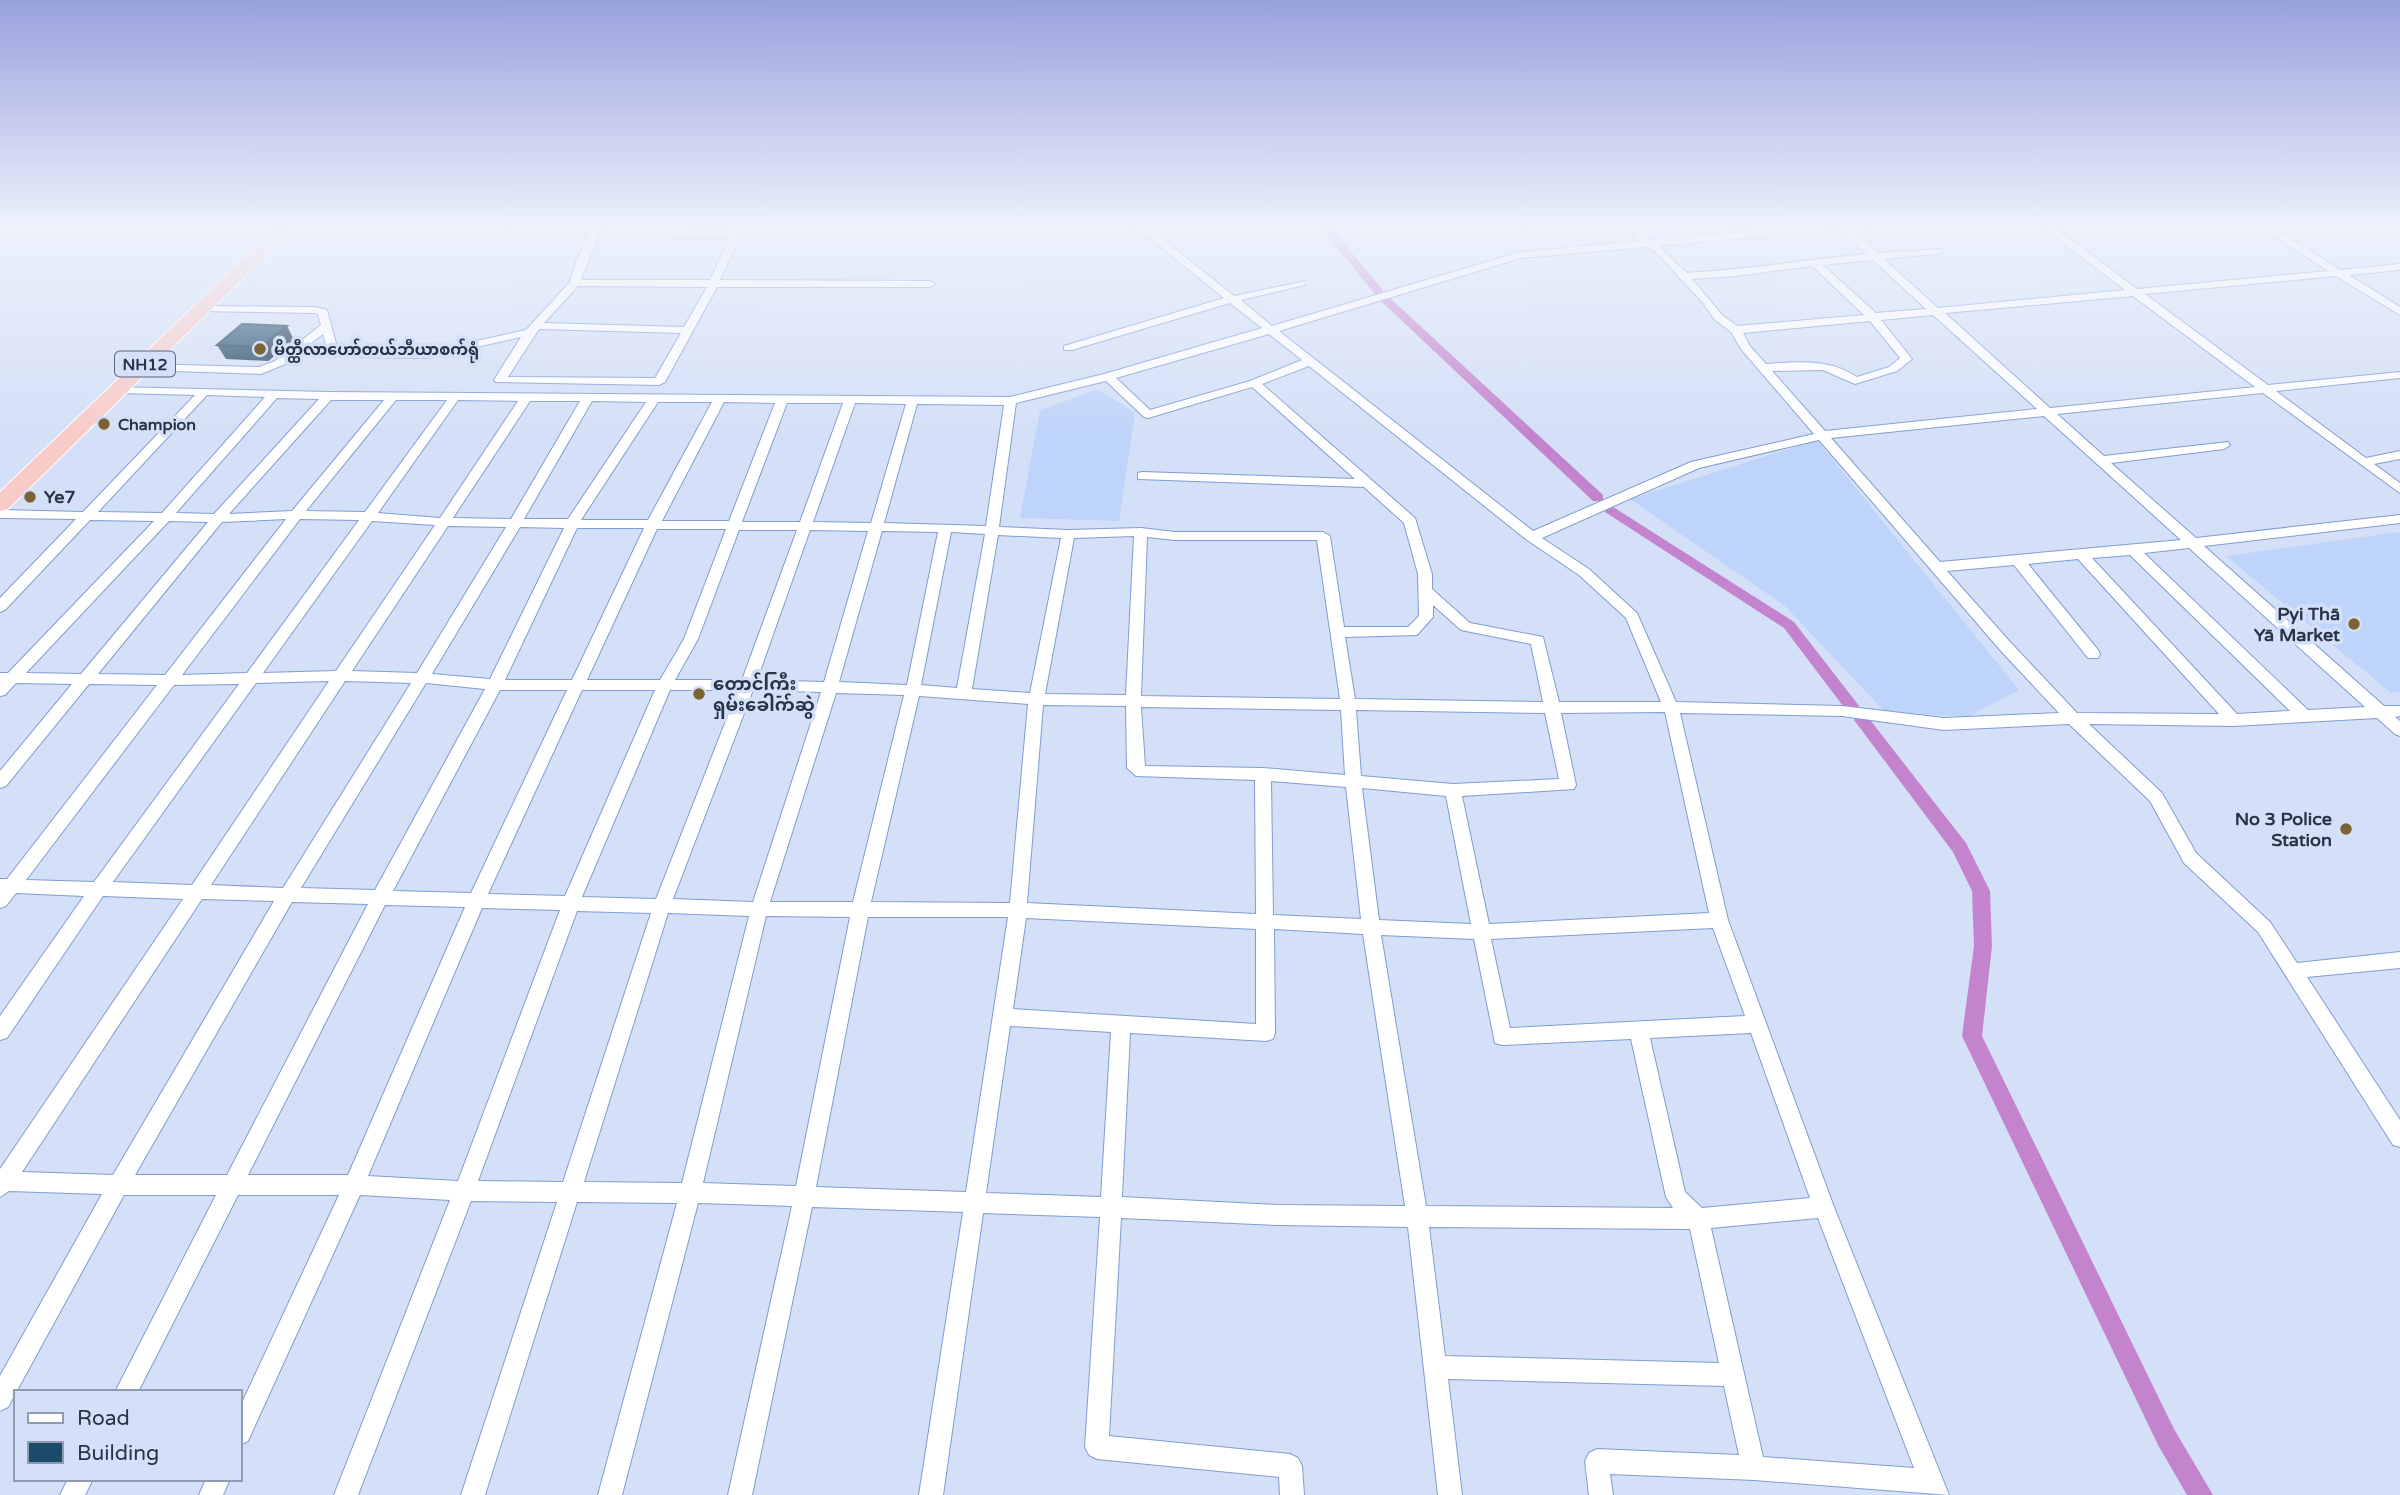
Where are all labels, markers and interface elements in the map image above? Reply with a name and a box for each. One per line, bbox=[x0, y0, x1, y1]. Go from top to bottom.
place label: မိတ္ထီလာဟော်တယ်ဘီယာစက်ရုံ bbox=[274, 338, 479, 363]
marker: မိတ္ထီလာဟော်တယ်ဘီယာစက်ရုံ bbox=[252, 341, 268, 357]
road number: NH12 bbox=[115, 352, 175, 376]
place label: Champion bbox=[118, 415, 196, 435]
marker: Champion bbox=[96, 416, 112, 432]
place label: Ye7 bbox=[44, 486, 76, 508]
marker: Ye7 bbox=[22, 489, 38, 505]
place label: Pyi Thā Yā Market bbox=[2254, 603, 2340, 646]
marker: Pyi Thā Yā Market bbox=[2346, 616, 2362, 632]
place label: တောင်ကြီး ရှမ်းခေါက်ဆွဲ bbox=[713, 672, 815, 719]
marker: တောင်ကြီး ရှမ်းခေါက်ဆွဲ bbox=[691, 686, 707, 702]
place label: No 3 Police Station bbox=[2235, 808, 2332, 851]
marker: No 3 Police Station bbox=[2338, 821, 2354, 837]
legend bbox=[14, 1390, 242, 1481]
text: Road bbox=[77, 1406, 130, 1431]
text: Building bbox=[77, 1441, 159, 1466]

